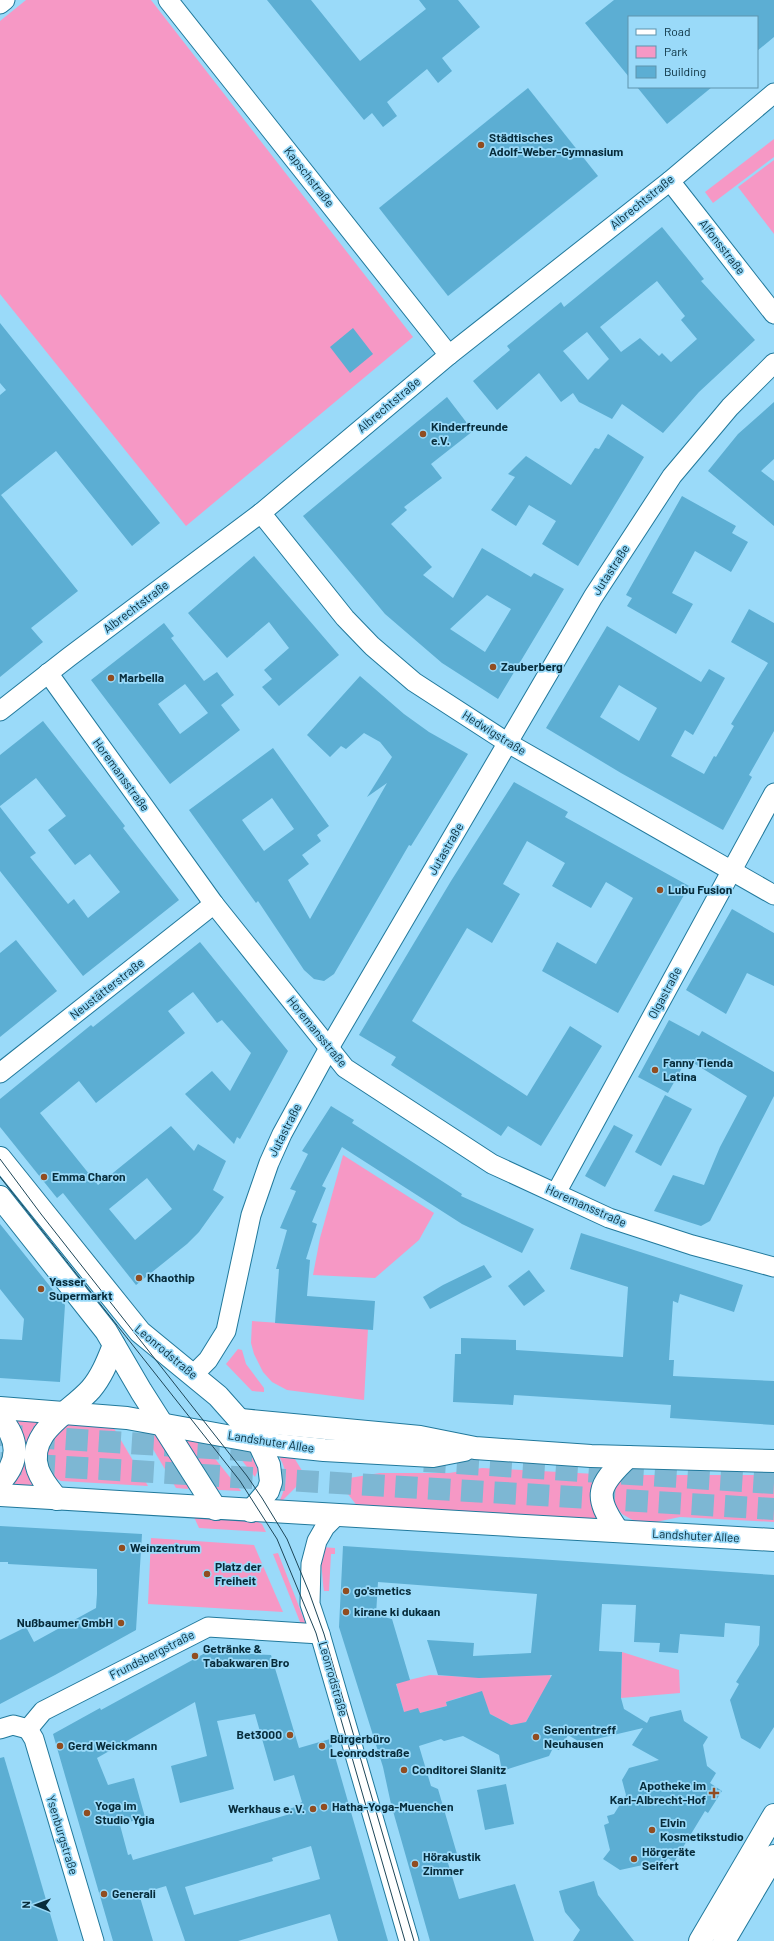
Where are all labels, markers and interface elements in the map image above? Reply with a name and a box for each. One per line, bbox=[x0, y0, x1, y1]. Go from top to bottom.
legend bbox=[628, 16, 758, 88]
text: Road bbox=[664, 24, 691, 38]
text: Park bbox=[664, 44, 688, 58]
text: Building bbox=[664, 64, 706, 78]
place label: Städtisches Adolf-Weber-Gymnasium bbox=[489, 130, 623, 158]
marker: Städtisches Adolf-Weber-Gymnasium bbox=[476, 140, 486, 150]
street label: Kapschstraße bbox=[282, 144, 338, 209]
street label: Albrechtstraße bbox=[607, 171, 676, 231]
street label: Alfonsstraße bbox=[697, 216, 749, 277]
street label: Albrechtstraße bbox=[354, 374, 423, 435]
place label: Kinderfreunde e.V. bbox=[431, 419, 509, 447]
marker: Kinderfreunde e.V. bbox=[418, 429, 428, 439]
street label: Jutastraße bbox=[589, 542, 632, 597]
street label: Albrechtstraße bbox=[100, 577, 171, 635]
place label: Zauberberg bbox=[501, 659, 563, 673]
marker: Zauberberg bbox=[488, 662, 498, 672]
place label: Marbella bbox=[119, 670, 164, 684]
marker: Marbella bbox=[106, 673, 116, 683]
street label: Hedwigstraße bbox=[460, 707, 529, 757]
street label: Horemansstraße bbox=[91, 735, 153, 814]
street label: Jutastraße bbox=[425, 820, 466, 877]
place label: Lubu Fusion bbox=[668, 882, 732, 896]
marker: Lubu Fusion bbox=[655, 885, 665, 895]
street label: Neustätterstraße bbox=[67, 955, 146, 1021]
street label: Olgastraße bbox=[645, 964, 684, 1021]
street label: Horemansstraße bbox=[285, 993, 351, 1070]
place label: Fanny Tienda Latina bbox=[663, 1055, 733, 1083]
marker: Fanny Tienda Latina bbox=[650, 1065, 660, 1075]
street label: Jutastraße bbox=[265, 1101, 303, 1158]
place label: Emma Charon bbox=[52, 1169, 126, 1183]
marker: Emma Charon bbox=[39, 1172, 49, 1182]
street label: Horemansstraße bbox=[544, 1181, 629, 1229]
place label: Khaothip bbox=[147, 1270, 195, 1284]
marker: Khaothip bbox=[134, 1273, 144, 1283]
place label: Yasser Supermarkt bbox=[49, 1274, 113, 1302]
marker: Yasser Supermarkt bbox=[36, 1284, 46, 1294]
street label: Leonrodstraße bbox=[133, 1321, 201, 1381]
street label: Landshuter Allee bbox=[227, 1427, 315, 1455]
street label: Landshuter Allee bbox=[652, 1526, 740, 1544]
place label: Weinzentrum bbox=[130, 1540, 200, 1554]
marker: Weinzentrum bbox=[117, 1543, 127, 1553]
place label: Platz der Freiheit bbox=[215, 1559, 262, 1587]
marker: Platz der Freiheit bbox=[202, 1569, 212, 1579]
place label: go'smetics bbox=[354, 1583, 411, 1597]
marker: go'smetics bbox=[341, 1586, 351, 1596]
place label: kirane ki dukaan bbox=[354, 1604, 440, 1618]
marker: kirane ki dukaan bbox=[341, 1607, 351, 1617]
place label: Nußbaumer GmbH bbox=[17, 1615, 113, 1629]
marker: Nußbaumer GmbH bbox=[116, 1618, 126, 1628]
street label: Frundsbergstraße bbox=[107, 1627, 196, 1682]
street label: Leonrodstraße bbox=[317, 1640, 351, 1718]
place label: Getränke & Tabakwaren Bro bbox=[203, 1641, 290, 1669]
marker: Getränke & Tabakwaren Bro bbox=[190, 1651, 200, 1661]
place label: Seniorentreff Neuhausen bbox=[544, 1722, 617, 1750]
place label: Bet3000 bbox=[237, 1727, 282, 1741]
marker: Bet3000 bbox=[285, 1730, 295, 1740]
place label: Bürgerbüro Leonrodstraße bbox=[330, 1731, 410, 1759]
marker: Seniorentreff Neuhausen bbox=[531, 1732, 541, 1742]
place label: Gerd Weickmann bbox=[68, 1738, 157, 1752]
marker: Gerd Weickmann bbox=[55, 1741, 65, 1751]
marker: Bürgerbüro Leonrodstraße bbox=[317, 1741, 327, 1751]
place label: Conditorei Slanitz bbox=[412, 1762, 507, 1776]
marker: Conditorei Slanitz bbox=[399, 1765, 409, 1775]
place label: Apotheke im Karl-Albrecht-Hof bbox=[610, 1778, 706, 1806]
marker: Apotheke im Karl-Albrecht-Hof bbox=[709, 1788, 719, 1798]
street label: Ysenburgstraße bbox=[44, 1793, 82, 1876]
place label: Yoga im Studio Ygia bbox=[95, 1798, 155, 1826]
place label: Hatha-Yoga-Muenchen bbox=[332, 1799, 453, 1813]
place label: Werkhaus e. V. bbox=[228, 1801, 305, 1815]
marker: Hatha-Yoga-Muenchen bbox=[319, 1802, 329, 1812]
marker: Werkhaus e. V. bbox=[308, 1804, 318, 1814]
marker: Yoga im Studio Ygia bbox=[82, 1808, 92, 1818]
place label: Elvin Kosmetikstudio bbox=[660, 1815, 744, 1843]
marker: Elvin Kosmetikstudio bbox=[647, 1825, 657, 1835]
place label: Hörgeräte Seifert bbox=[642, 1844, 696, 1872]
place label: Hörakustik Zimmer bbox=[423, 1849, 482, 1877]
marker: Hörgeräte Seifert bbox=[629, 1854, 639, 1864]
marker: Hörakustik Zimmer bbox=[410, 1859, 420, 1869]
north arrow bbox=[16, 1885, 56, 1925]
place label: Generali bbox=[112, 1886, 156, 1900]
marker: Generali bbox=[99, 1889, 109, 1899]
text: N bbox=[19, 1901, 32, 1909]

